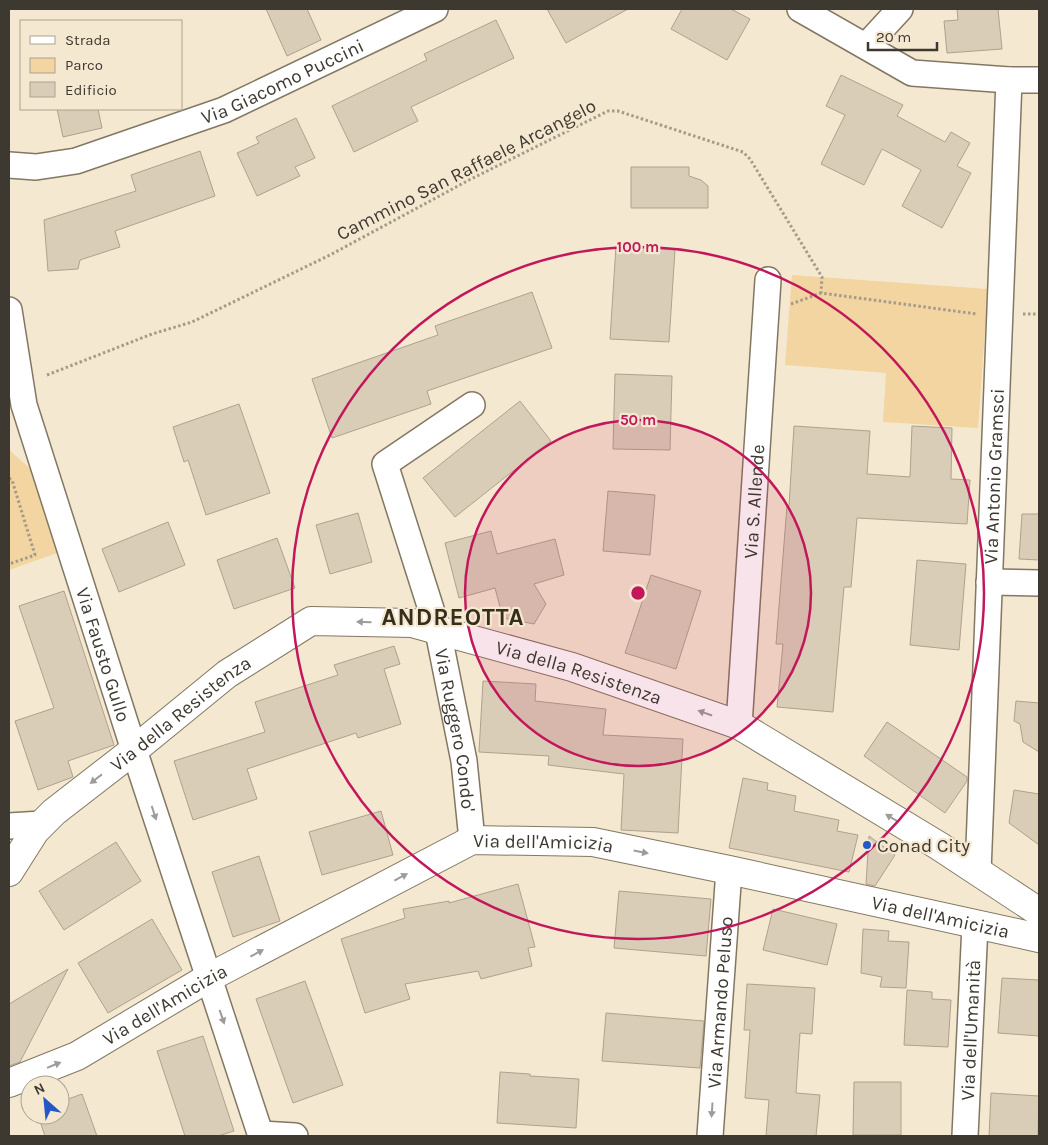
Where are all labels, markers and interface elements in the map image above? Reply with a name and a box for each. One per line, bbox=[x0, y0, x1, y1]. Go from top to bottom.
legend bbox=[20, 20, 182, 110]
scale bar bbox=[868, 20, 937, 52]
text: 20 m bbox=[876, 28, 911, 46]
text: Strada bbox=[65, 31, 111, 49]
street label: Via Giacomo Puccini bbox=[198, 35, 368, 129]
text: Parco bbox=[65, 56, 103, 74]
text: Edificio bbox=[65, 81, 117, 99]
street label: Cammino San Raffaele Arcangelo bbox=[333, 95, 600, 245]
text: 100 m bbox=[617, 238, 659, 256]
street label: Via Antonio Gramsci bbox=[980, 388, 1009, 565]
text: 50 m bbox=[620, 411, 656, 429]
street label: Via S. Allende bbox=[740, 444, 769, 559]
centre of rings bbox=[629, 584, 647, 602]
street label: Via Fausto Gullo bbox=[71, 585, 134, 725]
district label: ANDREOTTA bbox=[381, 603, 525, 631]
one-way arrow bbox=[356, 618, 372, 626]
street label: Via della Resistenza bbox=[493, 637, 665, 709]
street label: Via Ruggero Condo' bbox=[430, 647, 479, 813]
street label: Via della Resistenza bbox=[106, 652, 255, 776]
one-way arrow bbox=[697, 709, 712, 717]
one-way arrow bbox=[90, 774, 103, 785]
one-way arrow bbox=[151, 806, 159, 821]
one-way arrow bbox=[885, 813, 899, 822]
street label: Via dell'Amicizia bbox=[473, 830, 615, 858]
place label: Conad City bbox=[877, 835, 970, 857]
marker: Conad City bbox=[861, 839, 873, 851]
one-way arrow bbox=[633, 848, 648, 856]
one-way arrow bbox=[394, 873, 408, 881]
street label: Via dell'Amicizia bbox=[869, 892, 1011, 943]
street label: Via Armando Peluso bbox=[703, 916, 738, 1089]
one-way arrow bbox=[250, 949, 264, 957]
street label: Via dell'Umanità bbox=[957, 959, 985, 1101]
street label: Via dell'Amicizia bbox=[99, 960, 231, 1050]
one-way arrow bbox=[218, 1010, 226, 1025]
one-way arrow bbox=[47, 1061, 62, 1069]
north arrow bbox=[20, 1075, 70, 1125]
text: N bbox=[31, 1079, 48, 1099]
one-way arrow bbox=[708, 1102, 716, 1118]

